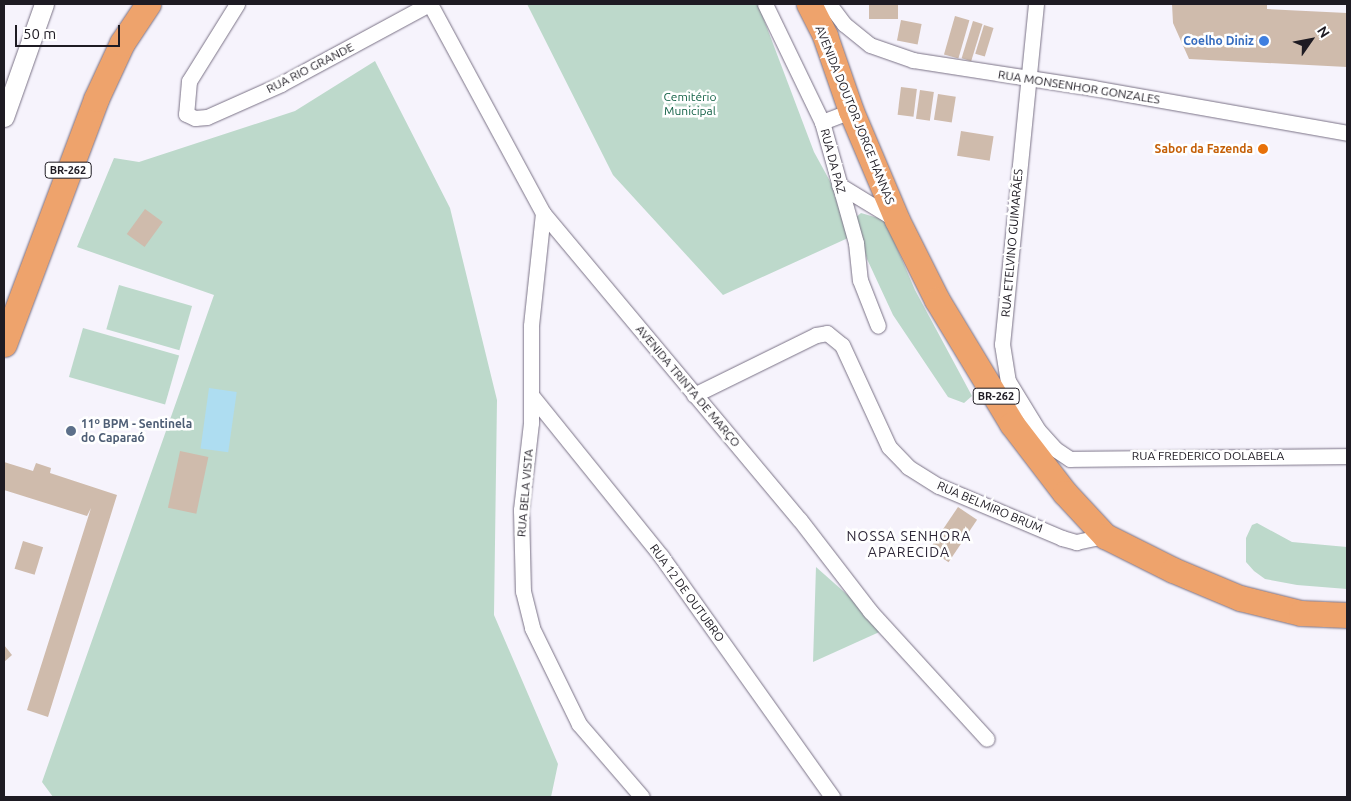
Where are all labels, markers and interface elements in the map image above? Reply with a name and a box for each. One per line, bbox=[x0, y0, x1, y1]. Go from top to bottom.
scale bar bbox=[18, 15, 122, 47]
north arrow bbox=[1286, 15, 1336, 65]
street label: AVENIDA DOUTOR JORGE HANNAS bbox=[812, 23, 898, 207]
text: N bbox=[1314, 23, 1333, 41]
text: 50 m bbox=[23, 25, 56, 42]
place label: Coelho Diniz bbox=[1183, 34, 1254, 48]
marker: Coelho Diniz bbox=[1258, 35, 1270, 47]
street label: RUA RIO GRANDE bbox=[264, 40, 356, 96]
street label: RUA MONSENHOR GONZALES bbox=[997, 67, 1161, 107]
park label: Cemitério Municipal bbox=[663, 90, 717, 118]
street label: RUA DA PAZ bbox=[817, 127, 849, 195]
place label: Sabor da Fazenda bbox=[1155, 142, 1253, 156]
marker: Sabor da Fazenda bbox=[1257, 143, 1269, 155]
road number: BR-262 bbox=[44, 162, 92, 178]
street label: RUA ETELVINO GUIMARÃES bbox=[998, 168, 1026, 318]
street label: AVENIDA TRINTA DE MARÇO bbox=[633, 322, 743, 450]
road number: BR-262 bbox=[972, 388, 1020, 404]
place label: 11º BPM - Sentinela do Caparaó bbox=[81, 417, 192, 445]
marker: 11º BPM - Sentinela do Caparaó bbox=[65, 425, 77, 437]
street label: RUA BELA VISTA bbox=[514, 448, 536, 538]
street label: RUA FREDERICO DOLABELA bbox=[1132, 449, 1284, 463]
street label: RUA BELMIRO BRUM bbox=[935, 478, 1045, 536]
district label: NOSSA SENHORA APARECIDA bbox=[845, 528, 973, 560]
street label: RUA 12 DE OUTUBRO bbox=[647, 541, 727, 645]

